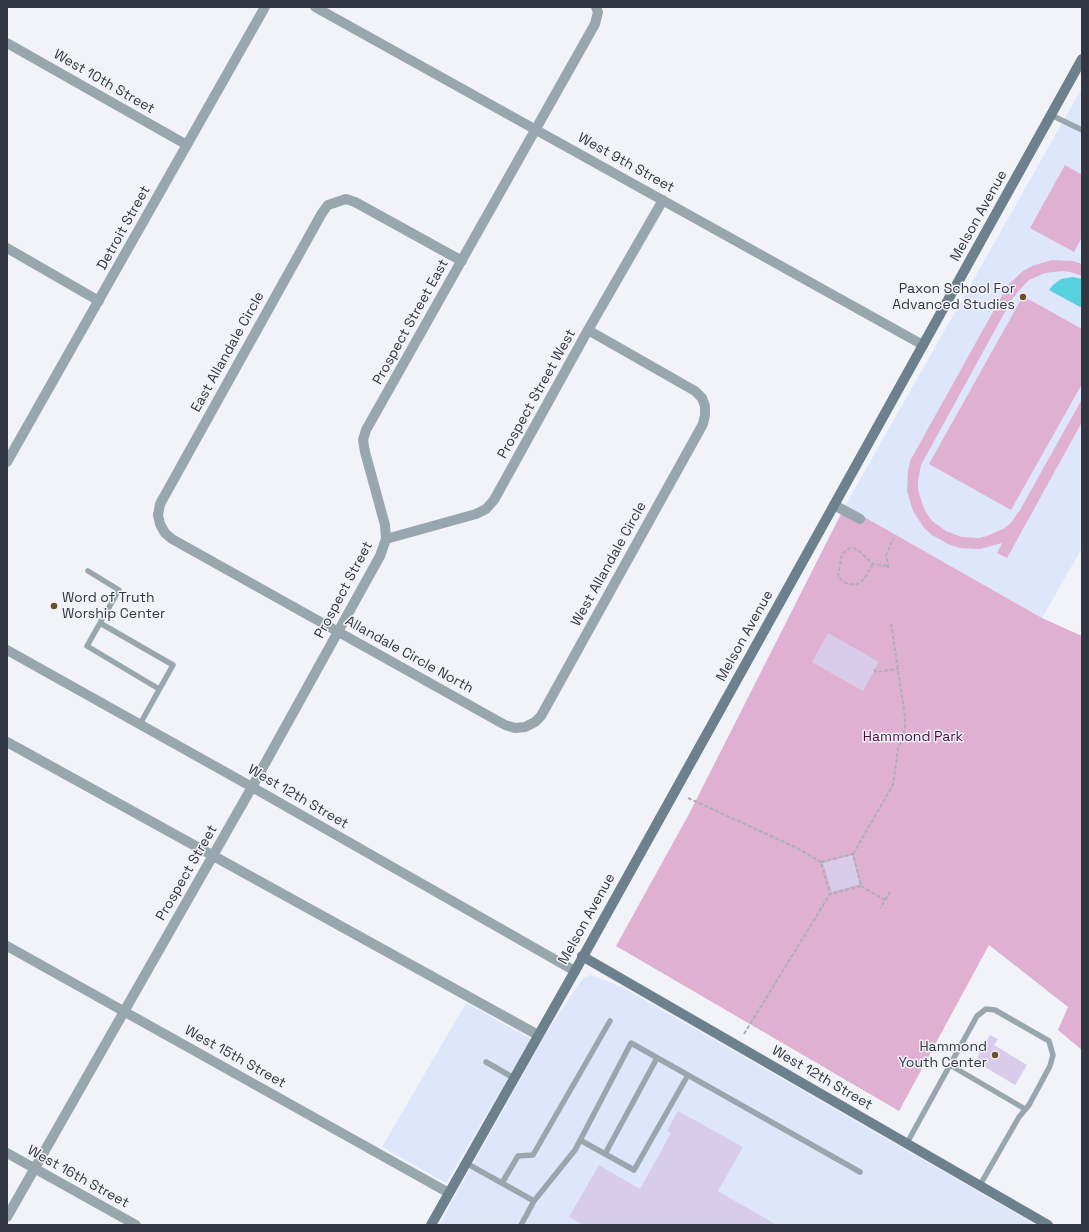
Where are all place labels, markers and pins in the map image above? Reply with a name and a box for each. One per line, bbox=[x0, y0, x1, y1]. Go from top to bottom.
place label: Paxon School For Advanced Studies bbox=[892, 281, 1015, 314]
marker: Paxon School For Advanced Studies bbox=[1018, 292, 1028, 302]
place label: Word of Truth Worship Center bbox=[62, 590, 165, 622]
marker: Word of Truth Worship Center bbox=[49, 601, 59, 611]
place label: Hammond Youth Center bbox=[898, 1039, 987, 1072]
marker: Hammond Youth Center bbox=[990, 1050, 1000, 1060]

